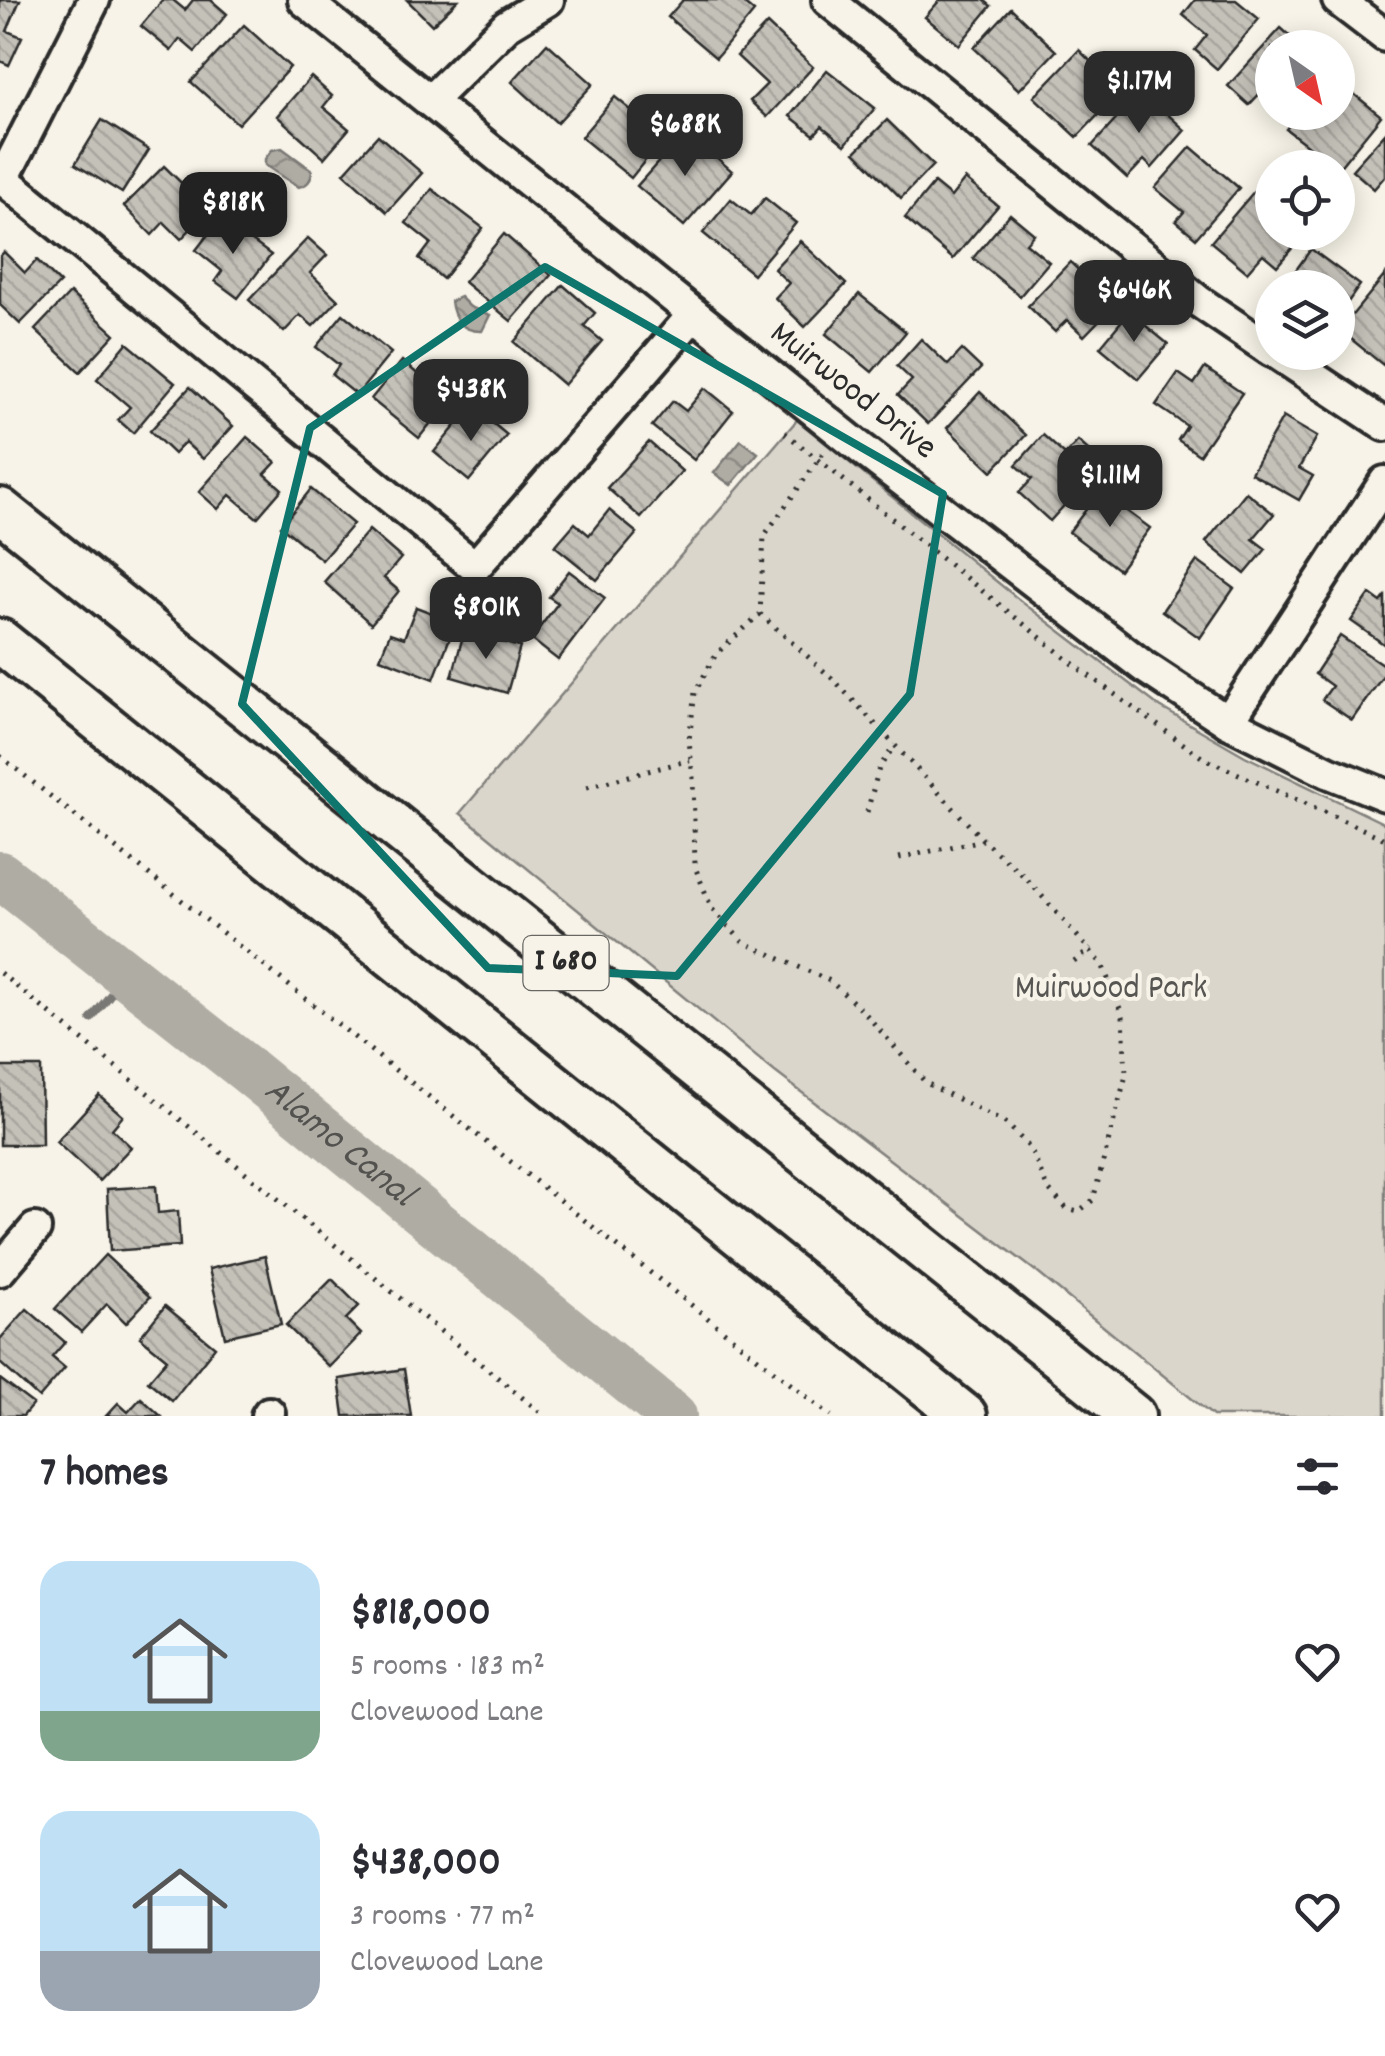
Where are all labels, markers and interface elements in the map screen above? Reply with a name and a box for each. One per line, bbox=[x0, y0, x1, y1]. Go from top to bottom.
north arrow bbox=[1255, 30, 1355, 130]
map controls bbox=[1255, 30, 1355, 370]
pin: $1.17M bbox=[1058, 51, 1220, 136]
text: $1.17M bbox=[1106, 60, 1172, 106]
pin: $688K bbox=[615, 94, 755, 179]
text: $688K bbox=[649, 103, 721, 149]
button: locate bbox=[1255, 150, 1355, 250]
pin: $818K bbox=[163, 172, 303, 257]
text: $818K bbox=[201, 181, 265, 227]
pin: $646K bbox=[1064, 260, 1204, 345]
text: $646K bbox=[1096, 269, 1172, 315]
button: layers bbox=[1255, 270, 1355, 370]
street label: Muirwood Drive bbox=[758, 311, 946, 473]
pin: $438K bbox=[401, 359, 541, 444]
text: $438K bbox=[435, 368, 507, 414]
pin: $1.11M bbox=[1029, 445, 1191, 530]
text: $1.11M bbox=[1079, 454, 1141, 500]
pin: $801K bbox=[416, 577, 556, 662]
text: $801K bbox=[452, 586, 520, 632]
road number: I 680 bbox=[524, 936, 608, 990]
park label: Muirwood Park bbox=[1015, 965, 1207, 1015]
water label: Alamo Canal bbox=[251, 1065, 428, 1224]
text: 7 homes bbox=[40, 1446, 169, 1506]
icon: filters bbox=[1290, 1449, 1345, 1504]
text: $818,000 bbox=[350, 1585, 491, 1645]
icon: home bbox=[120, 1601, 240, 1721]
icon: heart bbox=[1290, 1634, 1345, 1689]
text: 5 rooms · 183 m² bbox=[350, 1645, 545, 1691]
text: Clovewood Lane bbox=[350, 1691, 543, 1737]
text: $438,000 bbox=[350, 1835, 501, 1895]
icon: home bbox=[120, 1851, 240, 1971]
icon: heart bbox=[1290, 1884, 1345, 1939]
text: 3 rooms · 77 m² bbox=[350, 1895, 535, 1941]
text: Clovewood Lane bbox=[350, 1941, 543, 1987]

